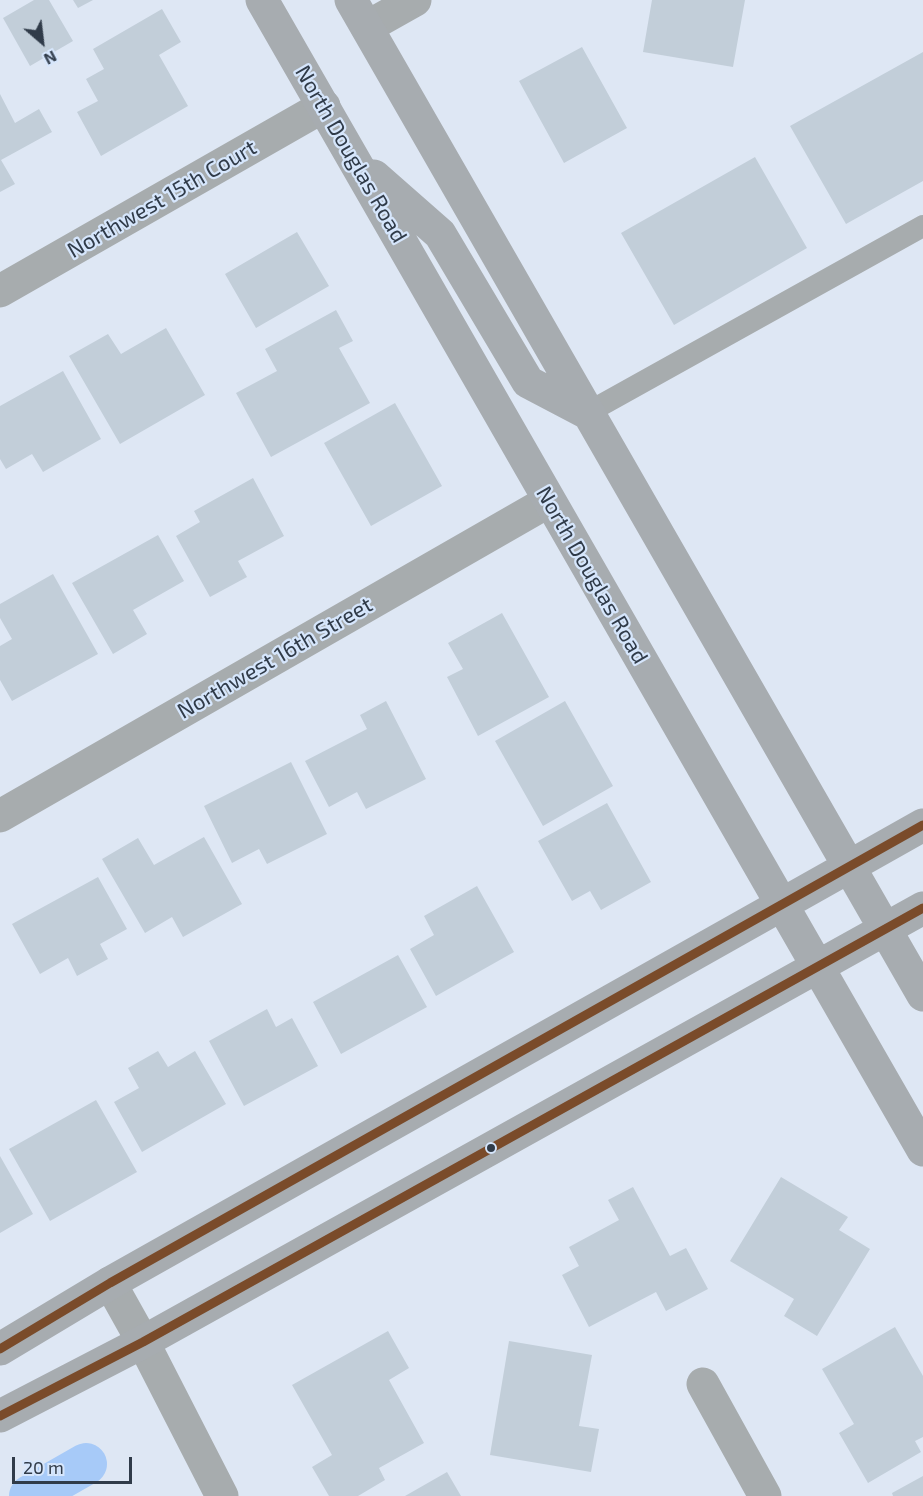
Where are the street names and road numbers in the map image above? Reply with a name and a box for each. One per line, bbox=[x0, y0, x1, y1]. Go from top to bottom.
street label: North Douglas Road bbox=[290, 61, 412, 247]
street label: Northwest 15th Court bbox=[63, 134, 261, 264]
street label: North Douglas Road bbox=[531, 482, 653, 668]
street label: Northwest 16th Street bbox=[173, 591, 377, 725]

